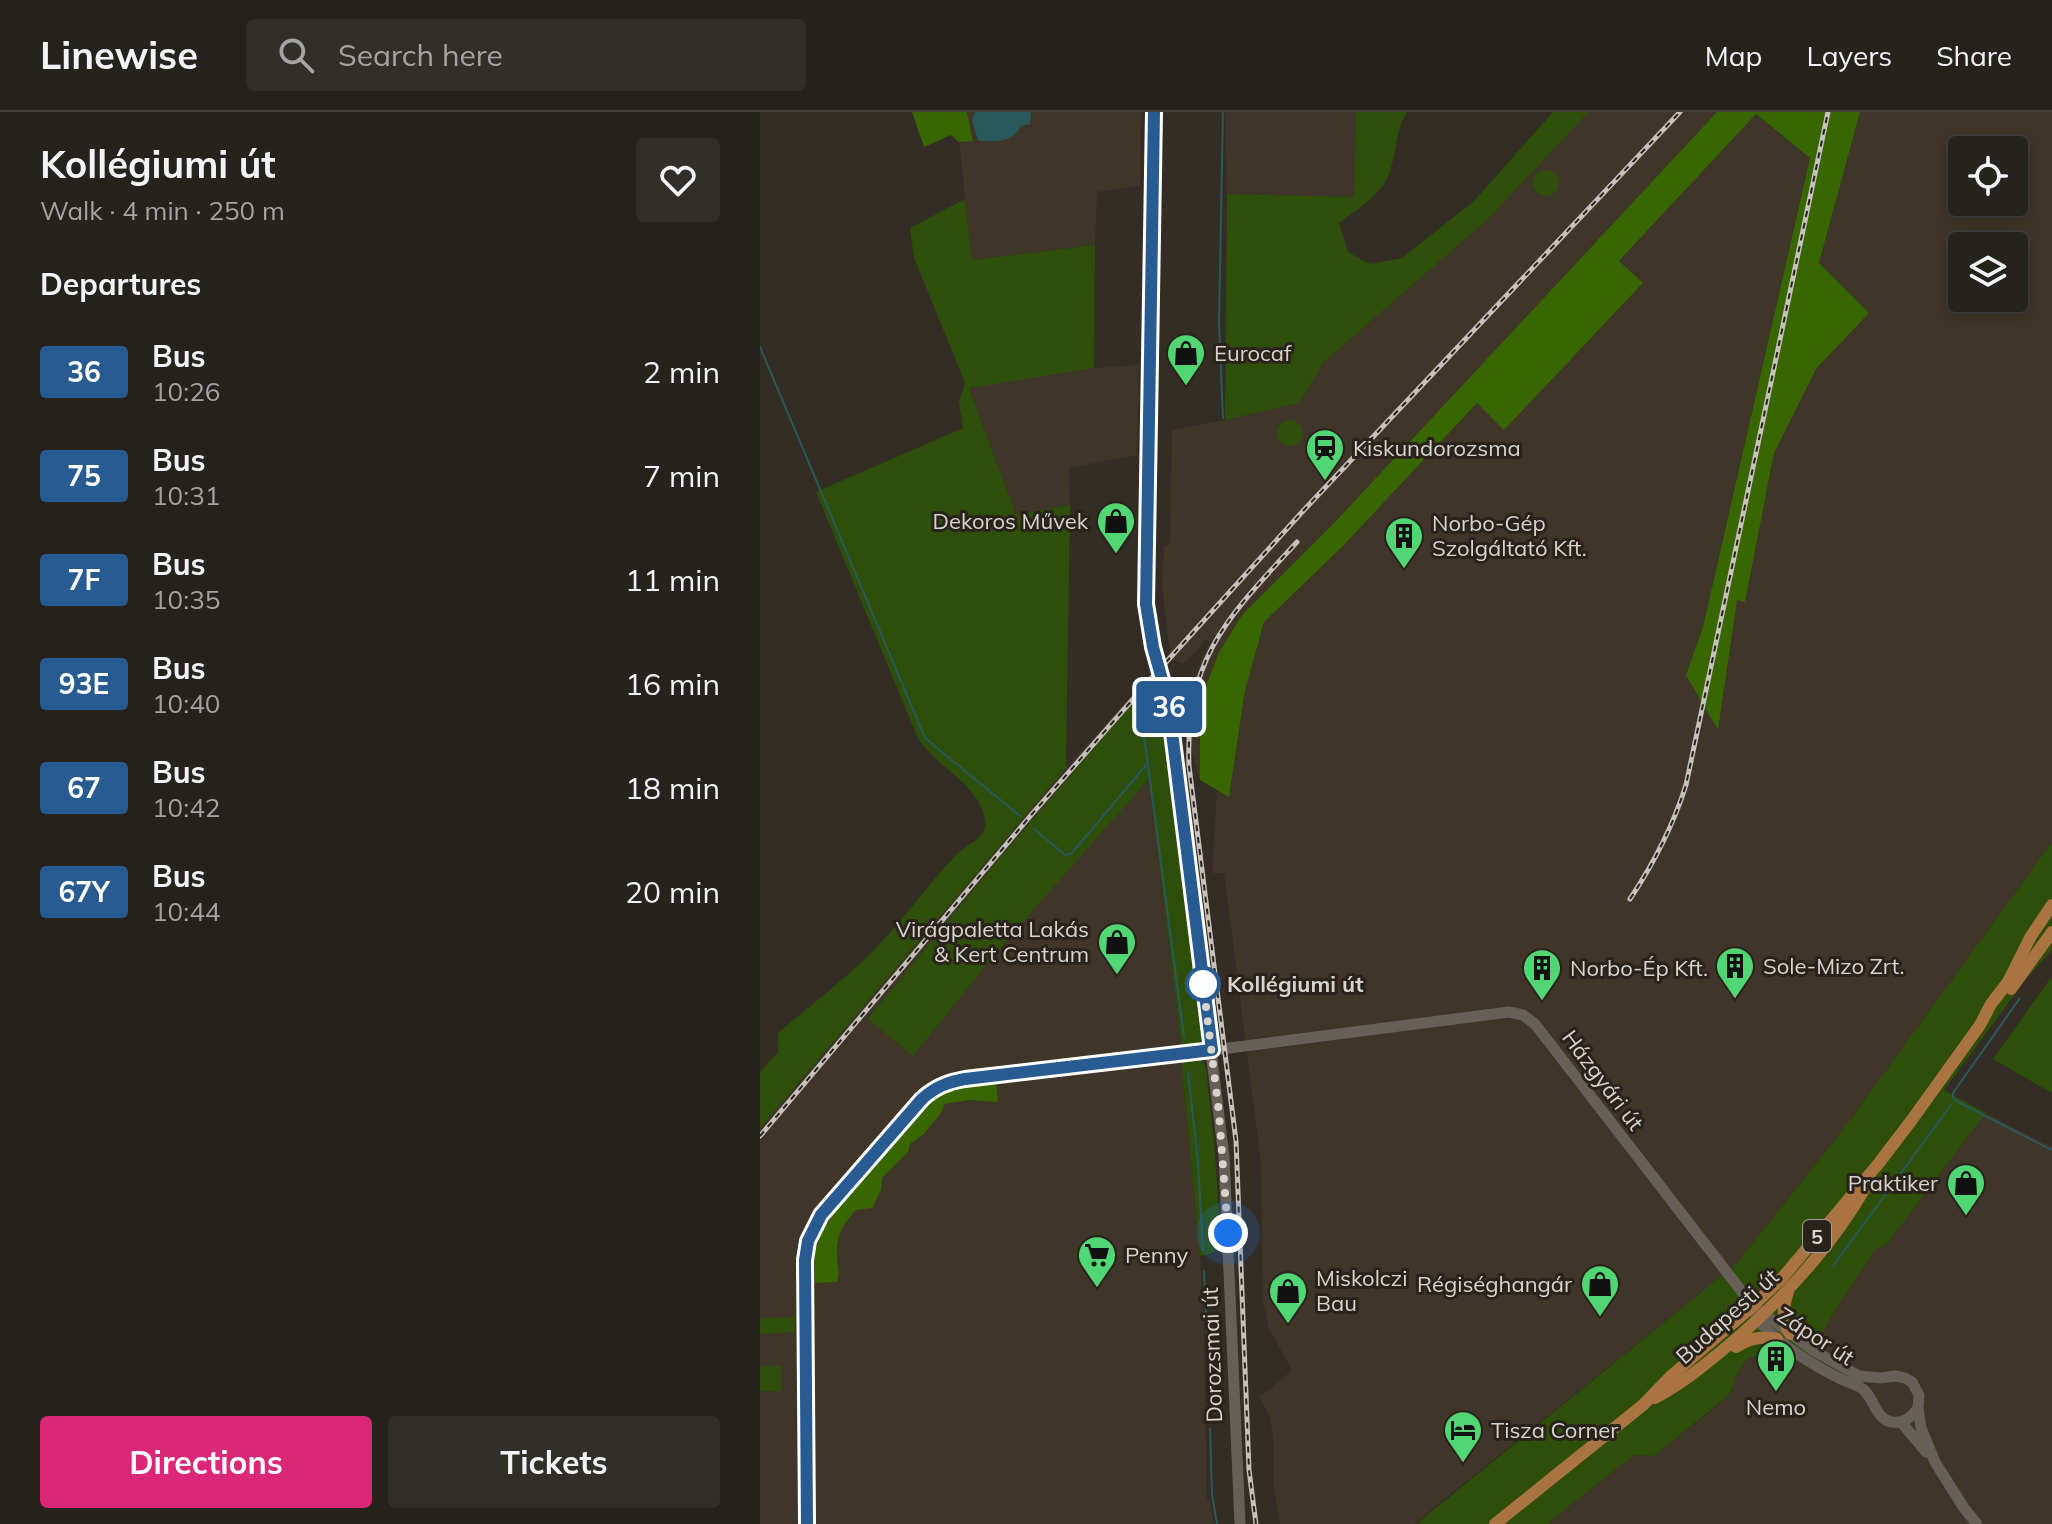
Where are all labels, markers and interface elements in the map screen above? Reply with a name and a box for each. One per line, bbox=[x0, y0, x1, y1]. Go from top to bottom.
search box bbox=[246, 19, 806, 91]
text: Linewise bbox=[40, 31, 198, 79]
icon: search bbox=[274, 33, 318, 77]
text: Search here bbox=[338, 36, 503, 74]
text: Map bbox=[1705, 38, 1762, 73]
text: Layers bbox=[1806, 38, 1892, 73]
text: Share bbox=[1936, 38, 2012, 73]
map controls bbox=[1948, 136, 2028, 312]
button: locate bbox=[1948, 136, 2028, 216]
button: heart bbox=[636, 138, 720, 222]
text: Kollégiumi út bbox=[40, 140, 276, 188]
text: Walk · 4 min · 250 m bbox=[40, 194, 285, 227]
button: layers bbox=[1948, 232, 2028, 312]
text: Departures bbox=[40, 265, 201, 303]
shop icon: Eurocaf bbox=[1165, 332, 1207, 387]
text: Bus bbox=[152, 337, 206, 375]
place label: Eurocaf bbox=[1214, 339, 1292, 367]
text: 2 min bbox=[643, 353, 720, 391]
text: 36 bbox=[67, 354, 101, 389]
text: 10:26 bbox=[152, 375, 220, 408]
station icon: Kiskundorozsma bbox=[1304, 427, 1346, 482]
place label: Kiskundorozsma bbox=[1353, 434, 1521, 462]
text: Bus bbox=[152, 441, 206, 479]
text: 7 min bbox=[643, 457, 720, 495]
text: 75 bbox=[67, 458, 101, 493]
text: 10:31 bbox=[152, 479, 220, 512]
shop icon: Dekoros Művek bbox=[1095, 500, 1137, 555]
place label: Dekoros Művek bbox=[933, 507, 1089, 535]
place label: Norbo-Gép Szolgáltató Kft. bbox=[1432, 509, 1587, 562]
building icon: Norbo-Gép Szolgáltató Kft. bbox=[1383, 515, 1425, 570]
text: Bus bbox=[152, 545, 206, 583]
text: 11 min bbox=[625, 561, 720, 599]
text: 7F bbox=[68, 562, 100, 597]
text: 10:35 bbox=[152, 583, 220, 616]
text: Bus bbox=[152, 649, 206, 687]
text: 16 min bbox=[625, 665, 720, 703]
text: 93E bbox=[59, 666, 109, 701]
line badge: 36 bbox=[1133, 681, 1205, 733]
text: 10:40 bbox=[152, 687, 220, 720]
text: 36 bbox=[1152, 689, 1186, 724]
text: Bus bbox=[152, 753, 206, 791]
text: 18 min bbox=[625, 769, 720, 807]
text: 67 bbox=[67, 770, 101, 805]
text: 10:42 bbox=[152, 791, 220, 824]
text: Bus bbox=[152, 857, 206, 895]
text: 20 min bbox=[625, 873, 720, 911]
text: 67Y bbox=[58, 874, 110, 909]
text: 10:44 bbox=[152, 895, 220, 928]
place label: Virágpaletta Lakás & Kert Centrum bbox=[896, 915, 1089, 968]
shop icon: Virágpaletta Lakás & Kert Centrum bbox=[1096, 921, 1138, 976]
building icon: Sole-Mizo Zrt. bbox=[1714, 945, 1756, 1000]
building icon: Norbo-Ép Kft. bbox=[1521, 947, 1563, 1002]
place label: Sole-Mizo Zrt. bbox=[1763, 952, 1904, 980]
place label: Norbo-Ép Kft. bbox=[1570, 954, 1708, 982]
marker: Kollégiumi út bbox=[1186, 967, 1220, 1001]
place label: Kollégiumi út bbox=[1227, 970, 1363, 998]
street label: Házgyári út bbox=[1556, 1024, 1650, 1136]
shop icon: Praktiker bbox=[1945, 1162, 1987, 1217]
place label: Praktiker bbox=[1848, 1169, 1938, 1197]
your location bbox=[1208, 1213, 1248, 1253]
road number: 5 bbox=[1803, 1220, 1831, 1252]
supermarket icon: Penny bbox=[1076, 1234, 1118, 1289]
place label: Penny bbox=[1125, 1241, 1188, 1269]
street label: Budapesti út bbox=[1670, 1262, 1785, 1370]
shop icon: Régiséghangár bbox=[1579, 1263, 1621, 1318]
place label: Miskolczi Bau bbox=[1316, 1264, 1407, 1317]
shop icon: Miskolczi Bau bbox=[1267, 1270, 1309, 1325]
place label: Régiséghangár bbox=[1417, 1270, 1572, 1298]
street label: Dorozsmai út bbox=[1196, 1287, 1228, 1423]
street label: Zápor út bbox=[1772, 1301, 1860, 1371]
building icon: Nemo bbox=[1755, 1338, 1797, 1393]
place label: Nemo bbox=[1746, 1393, 1806, 1421]
hotel icon: Tisza Corner bbox=[1442, 1409, 1484, 1464]
button: Directions bbox=[40, 1416, 372, 1508]
button: Tickets bbox=[388, 1416, 720, 1508]
place label: Tisza Corner bbox=[1491, 1416, 1618, 1444]

